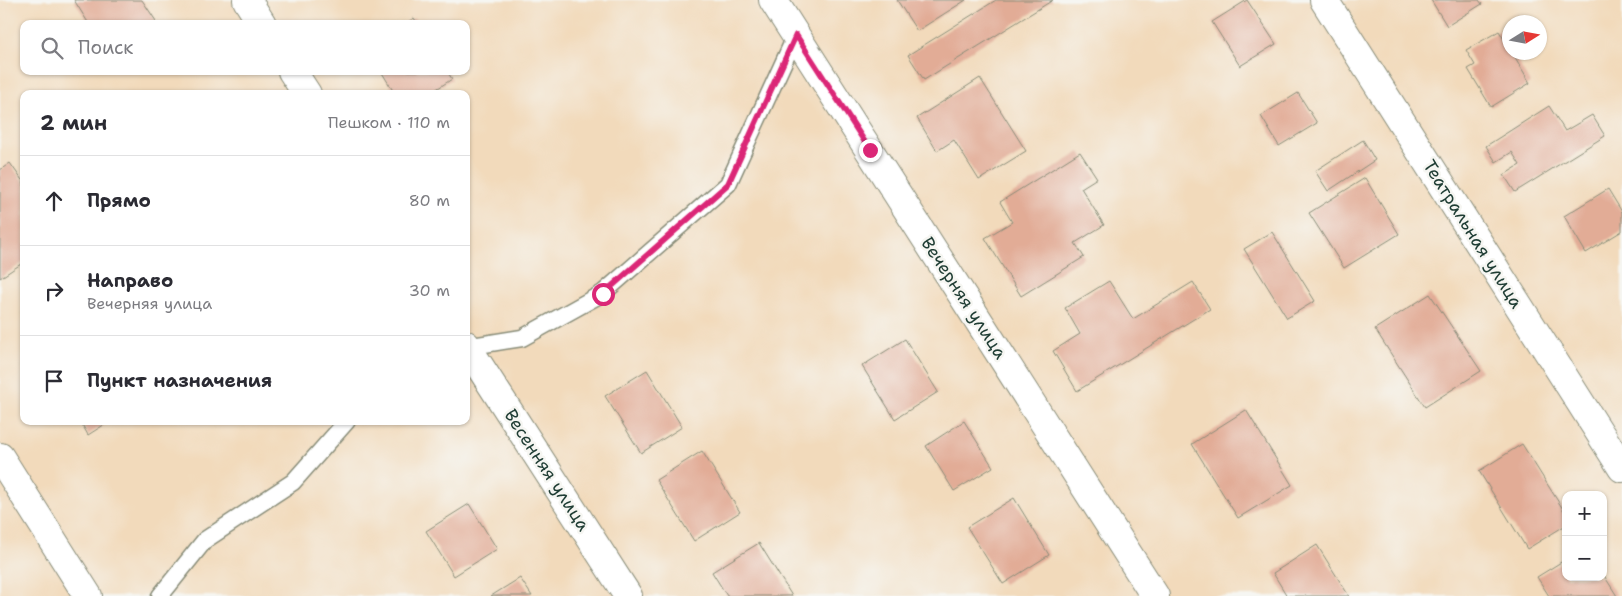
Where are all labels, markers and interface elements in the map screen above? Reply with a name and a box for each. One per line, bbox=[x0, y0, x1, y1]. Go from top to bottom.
north arrow bbox=[1502, 15, 1547, 60]
search box bbox=[20, 20, 470, 75]
icon: search bbox=[38, 34, 66, 62]
text: Поиск bbox=[78, 35, 133, 60]
text: 2 мин bbox=[40, 109, 107, 137]
text: Пешком · 110 m bbox=[328, 112, 450, 133]
route end bbox=[859, 139, 882, 162]
street label: Театральная улица bbox=[1417, 155, 1529, 313]
icon: ahead bbox=[40, 187, 68, 215]
text: Прямо bbox=[87, 188, 151, 213]
text: 80 m bbox=[409, 190, 450, 211]
street label: Вечерняя улица bbox=[916, 232, 1012, 364]
text: Направо bbox=[87, 268, 173, 293]
icon: right bbox=[40, 277, 68, 305]
text: 30 m bbox=[409, 280, 450, 301]
route start bbox=[592, 283, 615, 306]
text: Вечерняя улица bbox=[87, 293, 212, 314]
icon: arrive bbox=[40, 367, 68, 395]
text: Пункт назначения bbox=[87, 368, 272, 393]
street label: Весенняя улица bbox=[499, 404, 595, 536]
map controls bbox=[1562, 491, 1607, 581]
button: + bbox=[1562, 491, 1607, 536]
button: − bbox=[1562, 536, 1607, 581]

